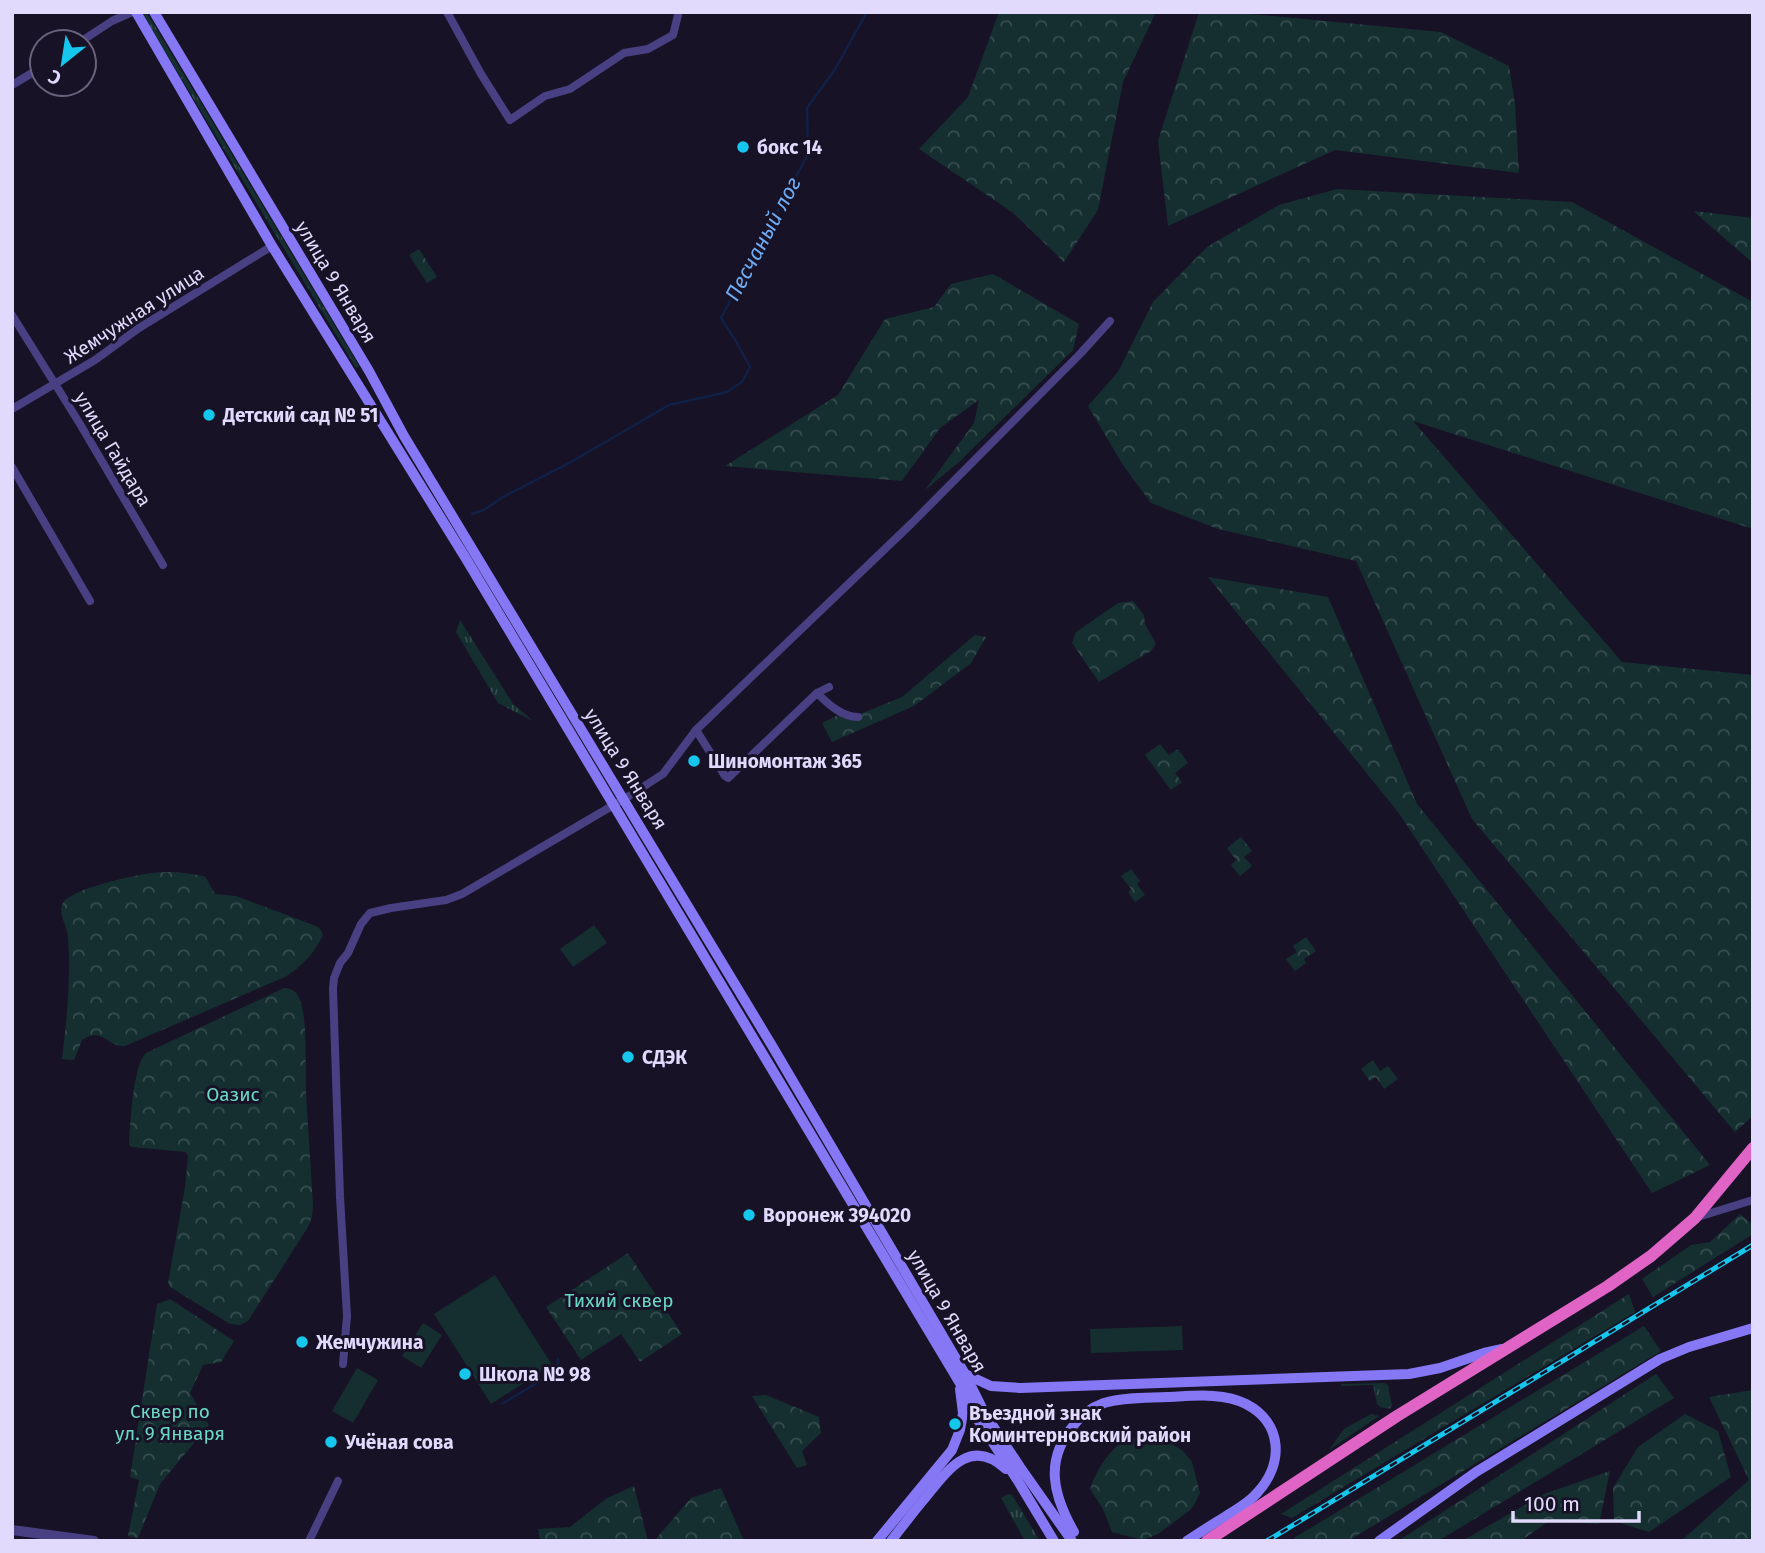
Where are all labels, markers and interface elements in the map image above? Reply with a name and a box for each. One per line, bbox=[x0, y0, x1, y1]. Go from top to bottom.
north arrow bbox=[28, 28, 98, 98]
text: С bbox=[44, 65, 65, 90]
place label: бокс 14 bbox=[757, 136, 823, 159]
marker: бокс 14 bbox=[735, 139, 751, 155]
water label: Песчаный лог bbox=[719, 172, 807, 306]
street label: улица 9 Января bbox=[291, 217, 381, 347]
street label: Жемчужная улица bbox=[60, 261, 208, 369]
street label: улица Гайдара bbox=[70, 387, 156, 511]
place label: Детский сад № 51 bbox=[222, 404, 378, 427]
marker: Детский сад № 51 bbox=[201, 407, 217, 423]
street label: улица 9 Января bbox=[580, 704, 672, 834]
place label: Шиномонтаж 365 bbox=[708, 750, 862, 773]
marker: Шиномонтаж 365 bbox=[686, 753, 702, 769]
place label: СДЭК bbox=[642, 1046, 687, 1069]
marker: СДЭК bbox=[620, 1049, 636, 1065]
park label: Оазис bbox=[206, 1083, 260, 1106]
place label: Воронеж 394020 bbox=[763, 1204, 911, 1227]
marker: Воронеж 394020 bbox=[741, 1207, 757, 1223]
street label: улица 9 Января bbox=[902, 1245, 992, 1377]
park label: Тихий сквер bbox=[565, 1289, 673, 1312]
place label: Жемчужина bbox=[315, 1331, 423, 1354]
marker: Жемчужина bbox=[294, 1334, 310, 1350]
place label: Школа № 98 bbox=[479, 1363, 591, 1386]
marker: Школа № 98 bbox=[457, 1366, 473, 1382]
park label: Сквер по ул. 9 Января bbox=[115, 1400, 225, 1445]
place label: Въездной знак Коминтерновский район bbox=[969, 1402, 1191, 1447]
marker: Въездной знак Коминтерновский район bbox=[947, 1416, 963, 1432]
place label: Учёная сова bbox=[344, 1431, 454, 1454]
marker: Учёная сова bbox=[323, 1434, 339, 1450]
scale bar bbox=[1513, 1480, 1639, 1524]
text: 100 m bbox=[1524, 1491, 1580, 1517]

